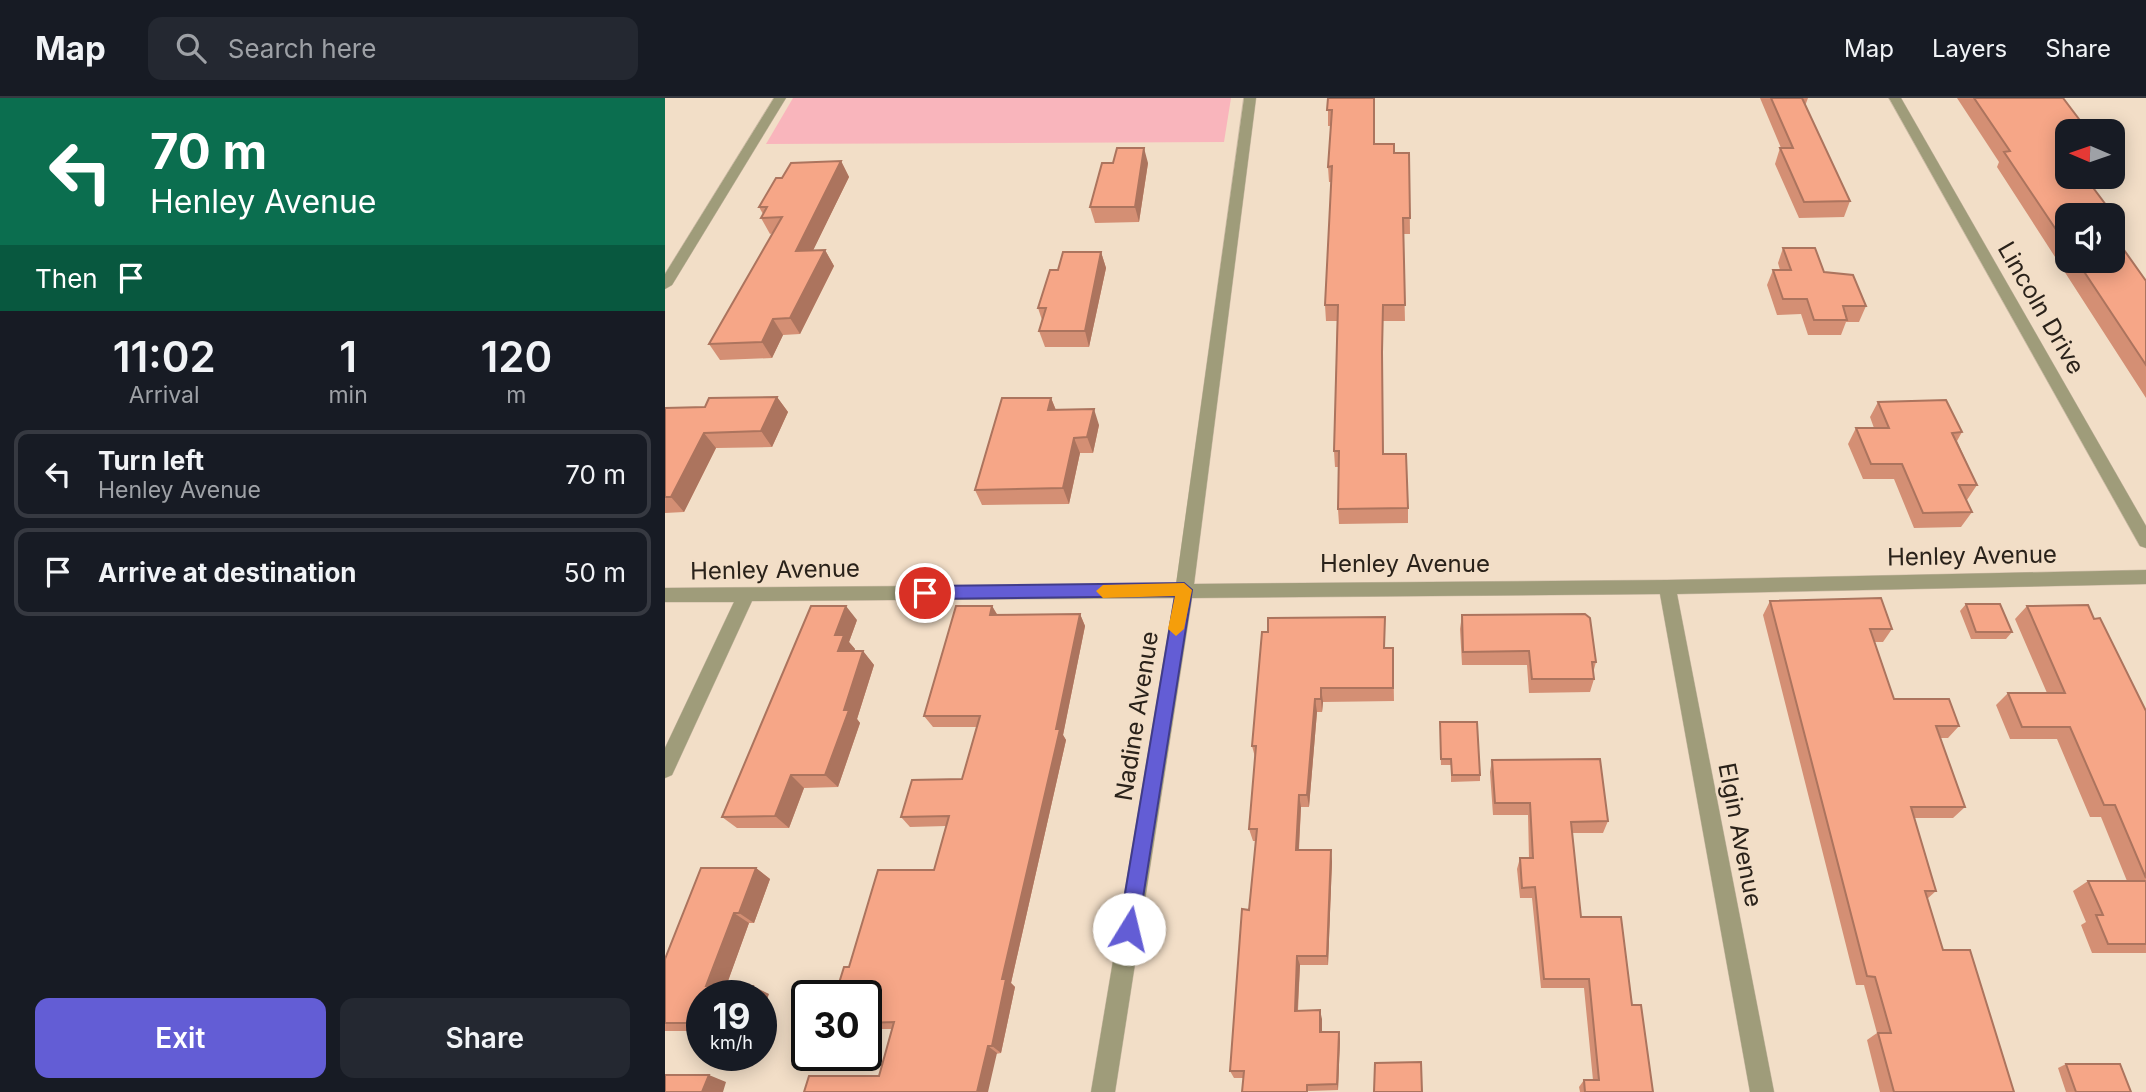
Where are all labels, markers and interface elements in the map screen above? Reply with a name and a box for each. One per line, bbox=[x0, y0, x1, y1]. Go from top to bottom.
search box bbox=[148, 17, 638, 80]
text: Map bbox=[35, 28, 106, 68]
icon: search bbox=[172, 29, 210, 67]
text: Search here bbox=[228, 33, 376, 64]
text: Map bbox=[1844, 34, 1894, 63]
text: Layers bbox=[1932, 34, 2007, 63]
text: Share bbox=[2045, 34, 2111, 63]
north arrow bbox=[2055, 119, 2125, 189]
map controls bbox=[2055, 119, 2125, 273]
text: 70 m bbox=[150, 122, 267, 181]
icon: left bbox=[35, 126, 126, 217]
text: Henley Avenue bbox=[150, 182, 377, 221]
button: sound bbox=[2055, 203, 2125, 273]
street label: Lincoln Drive bbox=[1992, 236, 2091, 379]
icon: arrive bbox=[112, 259, 150, 297]
text: Then bbox=[35, 263, 98, 294]
text: 11:02 bbox=[113, 331, 216, 382]
text: 1 bbox=[339, 331, 357, 382]
text: 120 bbox=[481, 331, 552, 382]
text: Arrival bbox=[129, 381, 200, 409]
text: min bbox=[328, 381, 368, 409]
text: m bbox=[506, 381, 526, 409]
text: Turn left bbox=[98, 445, 204, 476]
icon: left bbox=[39, 455, 77, 493]
text: 70 m bbox=[565, 459, 626, 490]
text: Henley Avenue bbox=[98, 476, 261, 504]
street label: Henley Avenue bbox=[1887, 540, 2057, 571]
street label: Henley Avenue bbox=[1320, 549, 1490, 578]
icon: arrive bbox=[39, 553, 77, 591]
street label: Henley Avenue bbox=[690, 554, 860, 585]
text: Arrive at destination bbox=[98, 557, 357, 588]
text: 50 m bbox=[564, 557, 626, 588]
pin bbox=[895, 563, 955, 623]
icon: arrive bbox=[906, 574, 944, 612]
street label: Nadine Avenue bbox=[1109, 629, 1164, 803]
street label: Elgin Avenue bbox=[1712, 760, 1769, 909]
position arrow bbox=[1092, 892, 1166, 966]
speed limit sign: 30 bbox=[791, 980, 882, 1071]
text: 19 bbox=[713, 995, 750, 1037]
button: Exit bbox=[35, 998, 326, 1078]
button: Share bbox=[340, 998, 630, 1078]
text: km/h bbox=[710, 1032, 753, 1053]

